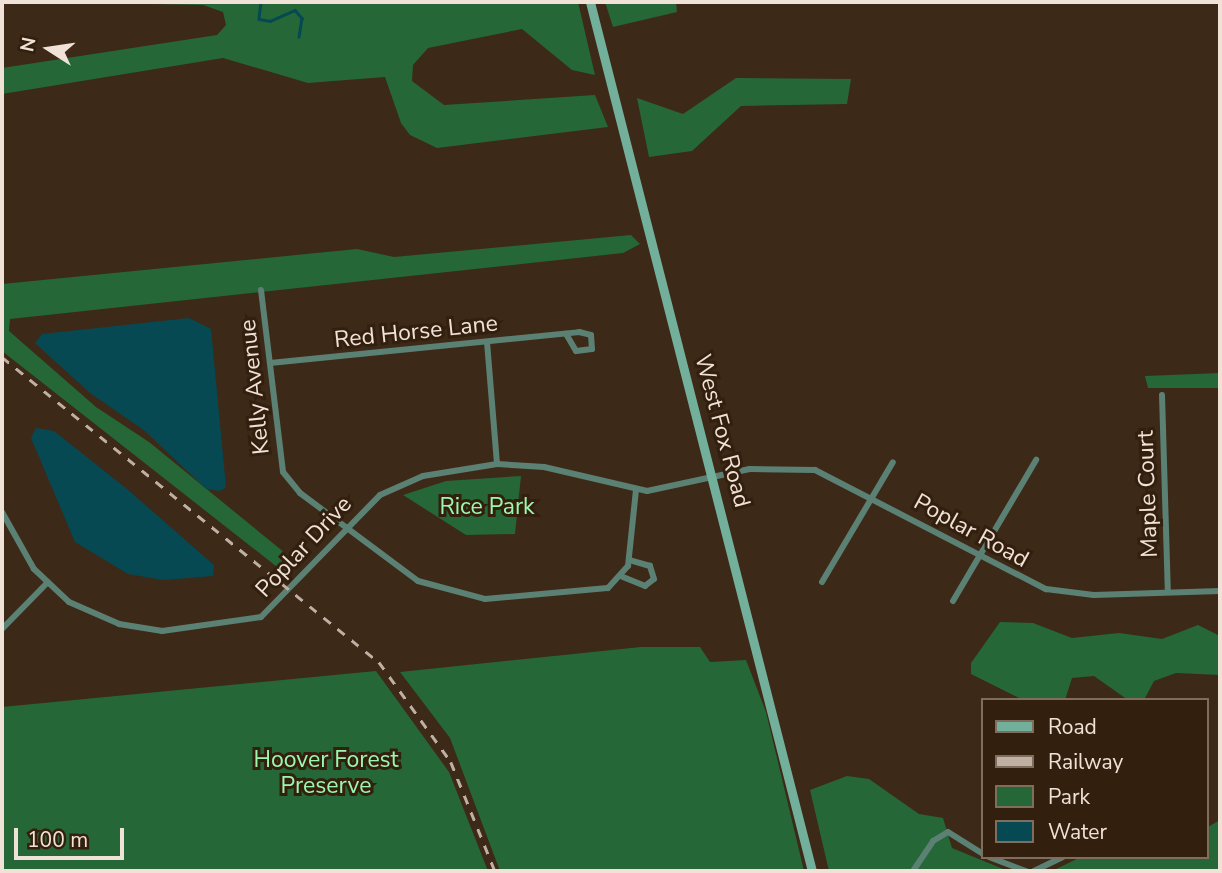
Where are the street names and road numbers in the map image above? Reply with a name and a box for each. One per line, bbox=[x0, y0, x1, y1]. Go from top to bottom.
street label: Red Horse Lane bbox=[333, 310, 499, 354]
street label: Kelly Avenue bbox=[234, 318, 276, 456]
street label: West Fox Road bbox=[688, 351, 756, 511]
street label: Maple Court bbox=[1132, 430, 1164, 558]
street label: Poplar Road bbox=[909, 488, 1033, 574]
street label: Poplar Drive bbox=[250, 491, 358, 603]

